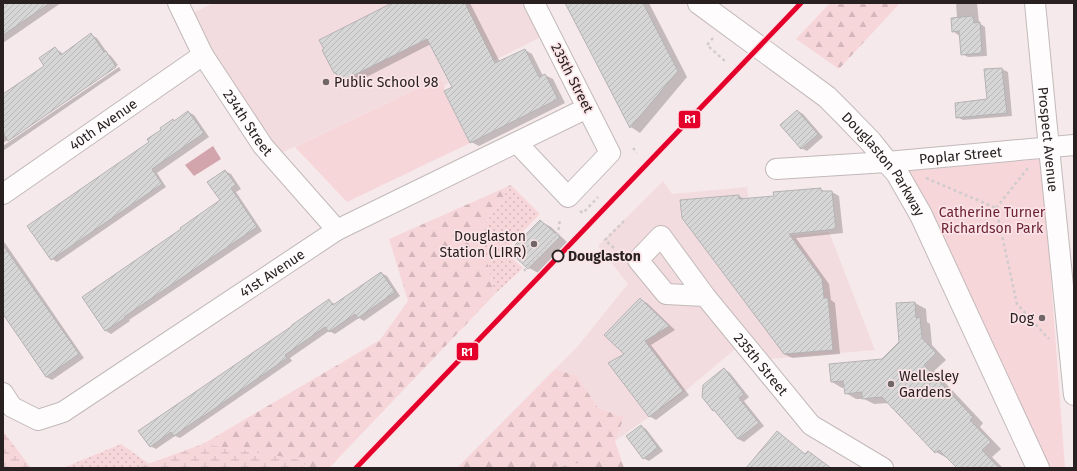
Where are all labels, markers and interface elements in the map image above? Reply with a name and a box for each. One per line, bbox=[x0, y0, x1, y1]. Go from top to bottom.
street label: 235th Street bbox=[547, 40, 597, 116]
place label: Public School 98 bbox=[334, 74, 439, 91]
marker: Public School 98 bbox=[321, 77, 331, 87]
street label: 234th Street bbox=[220, 86, 277, 160]
street label: Prospect Avenue bbox=[1035, 86, 1062, 193]
street label: 40th Avenue bbox=[66, 95, 140, 154]
street label: Douglaston Parkway bbox=[838, 108, 929, 219]
line badge: R1 bbox=[678, 110, 701, 129]
text: R1 bbox=[684, 113, 696, 126]
street label: Poplar Street bbox=[918, 143, 1004, 168]
park label: Catherine Turner Richardson Park bbox=[939, 204, 1046, 237]
place label: Douglaston Station (LIRR) bbox=[440, 228, 526, 261]
marker: Douglaston Station (LIRR) bbox=[529, 239, 539, 249]
street label: 41st Avenue bbox=[236, 245, 308, 301]
place label: Douglaston bbox=[568, 248, 641, 265]
marker: Douglaston bbox=[551, 249, 565, 263]
place label: Dog bbox=[1010, 310, 1035, 327]
marker: Dog bbox=[1037, 313, 1047, 323]
street label: 235th Street bbox=[730, 330, 792, 400]
line badge: R1 bbox=[456, 342, 479, 361]
text: R1 bbox=[461, 346, 473, 359]
place label: Wellesley Gardens bbox=[899, 368, 959, 401]
marker: Wellesley Gardens bbox=[886, 379, 896, 389]

